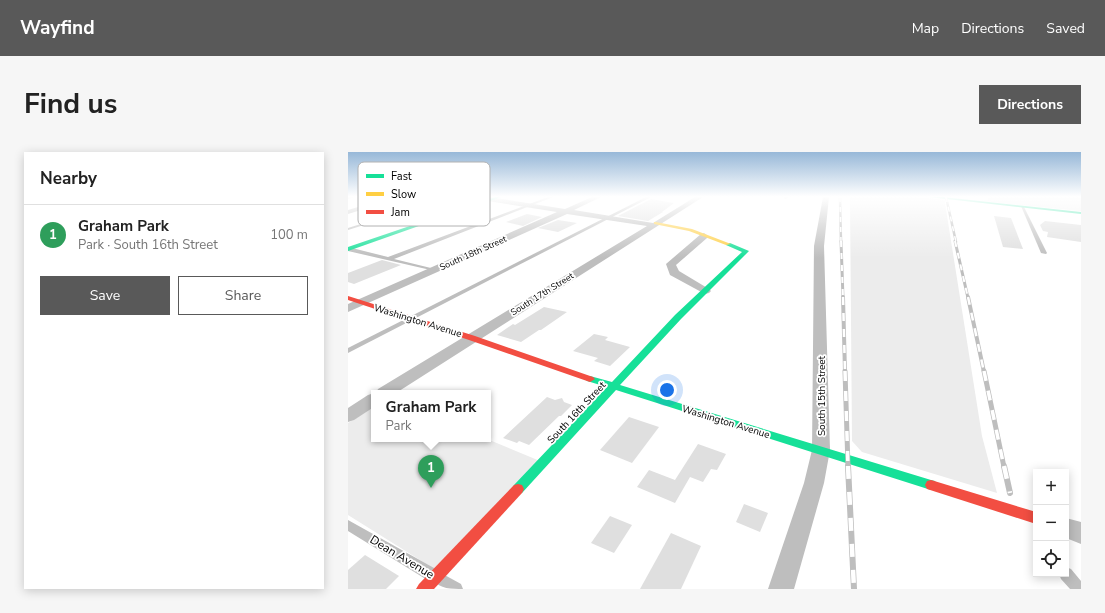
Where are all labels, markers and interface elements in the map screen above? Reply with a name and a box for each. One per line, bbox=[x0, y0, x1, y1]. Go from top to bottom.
text: Wayfind bbox=[20, 15, 95, 41]
text: Map bbox=[912, 19, 939, 38]
text: Directions bbox=[961, 19, 1024, 38]
text: Saved bbox=[1046, 19, 1085, 38]
text: Find us bbox=[24, 85, 118, 123]
button: Directions bbox=[979, 85, 1081, 124]
legend bbox=[358, 162, 490, 226]
text: Nearby bbox=[40, 167, 97, 190]
text: Fast bbox=[391, 169, 412, 184]
text: Slow bbox=[391, 187, 416, 202]
text: Jam bbox=[390, 205, 410, 220]
text: Graham Park bbox=[78, 216, 169, 236]
text: 1 bbox=[49, 226, 57, 244]
text: 100 m bbox=[270, 226, 308, 244]
street label: South 18th Street bbox=[438, 233, 509, 273]
text: Park · South 16th Street bbox=[78, 236, 218, 254]
street label: South 17th Street bbox=[508, 269, 576, 318]
button: Save bbox=[40, 276, 170, 315]
button: Share bbox=[178, 276, 308, 315]
street label: Washington Avenue bbox=[372, 301, 463, 341]
street label: South 15th Street bbox=[815, 355, 829, 436]
street label: South 16th Street bbox=[544, 378, 610, 447]
your location bbox=[657, 380, 677, 400]
popup bbox=[371, 390, 491, 442]
text: Graham Park bbox=[386, 397, 476, 417]
street label: Washington Avenue bbox=[680, 402, 771, 442]
text: Park bbox=[386, 417, 412, 435]
pin: 1 bbox=[418, 455, 444, 488]
map controls bbox=[1033, 469, 1069, 577]
button: + bbox=[1033, 469, 1069, 505]
button: − bbox=[1033, 505, 1069, 541]
street label: Dean Avenue bbox=[367, 532, 437, 582]
button: locate bbox=[1033, 541, 1069, 577]

